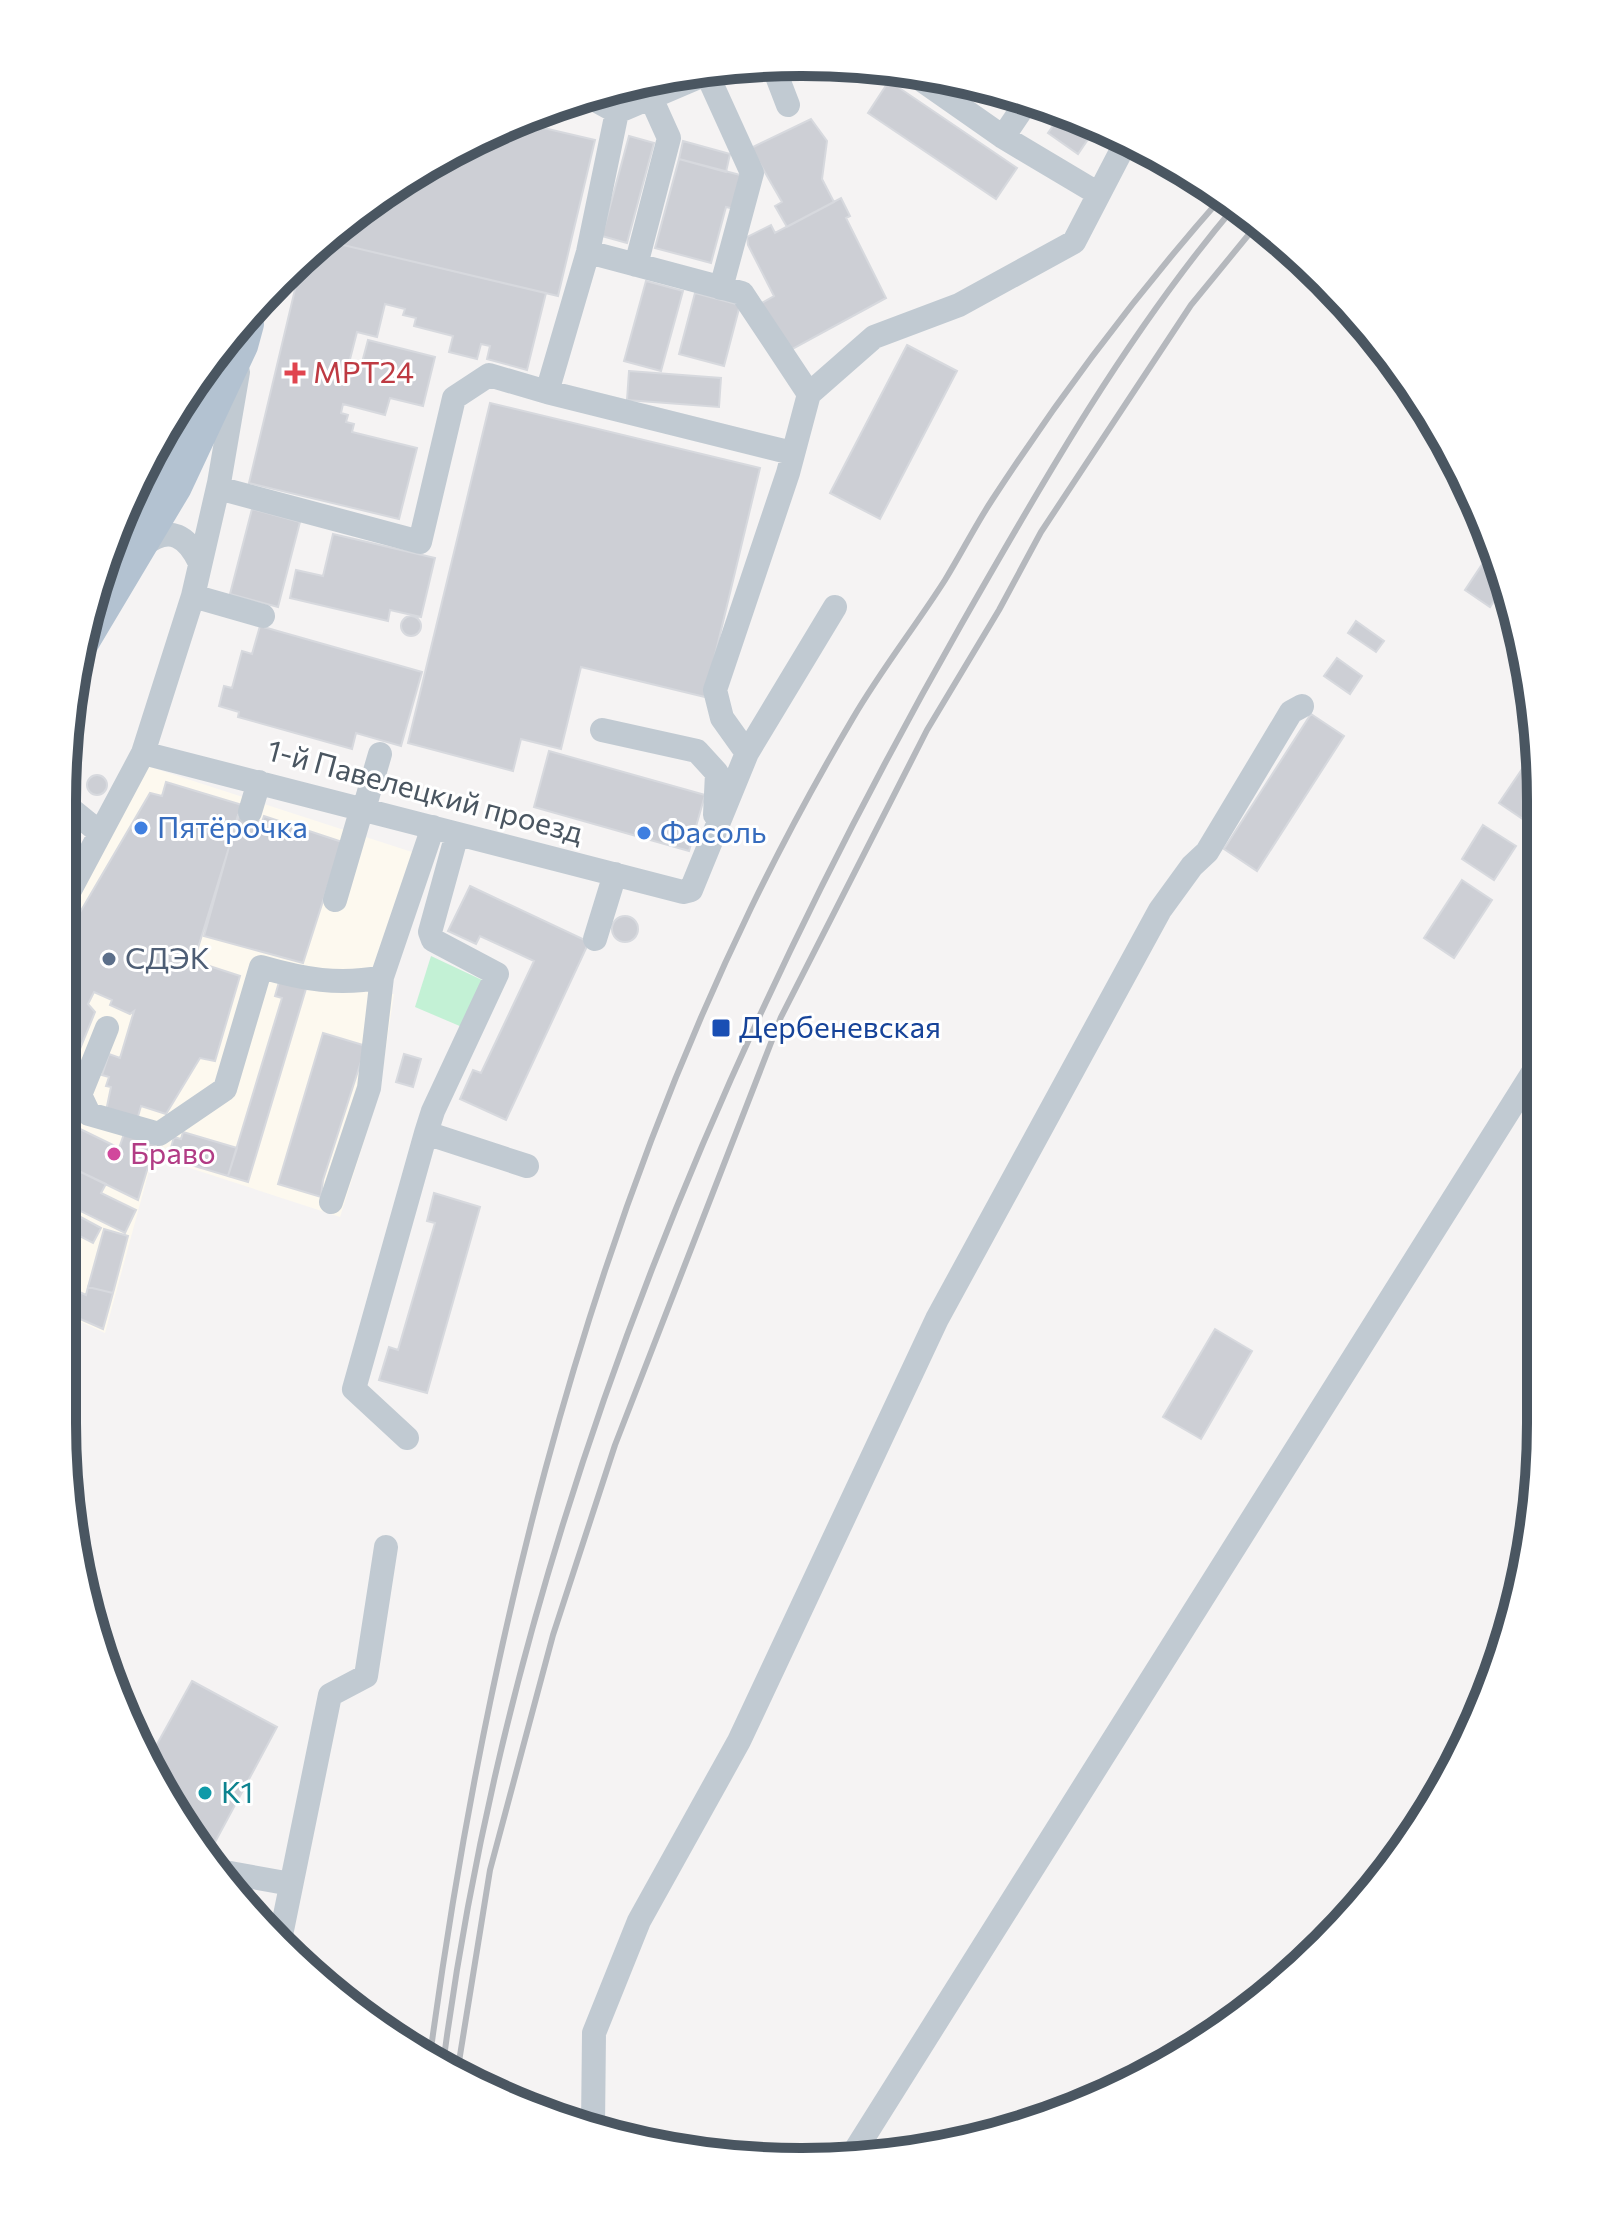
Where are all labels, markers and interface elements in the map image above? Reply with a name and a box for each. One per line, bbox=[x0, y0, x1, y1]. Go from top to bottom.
place label: МРТ24 bbox=[313, 352, 414, 389]
marker: МРТ24 bbox=[284, 362, 306, 384]
street label: 1-й Павелецкий проезд bbox=[264, 730, 588, 850]
place label: Пятёрочка bbox=[157, 807, 308, 844]
place label: Фасоль bbox=[660, 812, 766, 849]
marker: Пятёрочка bbox=[132, 819, 150, 837]
marker: Фасоль bbox=[635, 824, 653, 842]
place label: СДЭК bbox=[125, 938, 210, 975]
marker: СДЭК bbox=[100, 950, 118, 968]
place label: Дербеневская bbox=[739, 1007, 941, 1044]
marker: Дербеневская bbox=[710, 1017, 732, 1039]
place label: Браво bbox=[130, 1133, 216, 1170]
marker: Браво bbox=[105, 1145, 123, 1163]
place label: К1 bbox=[221, 1772, 253, 1809]
marker: К1 bbox=[196, 1784, 214, 1802]

